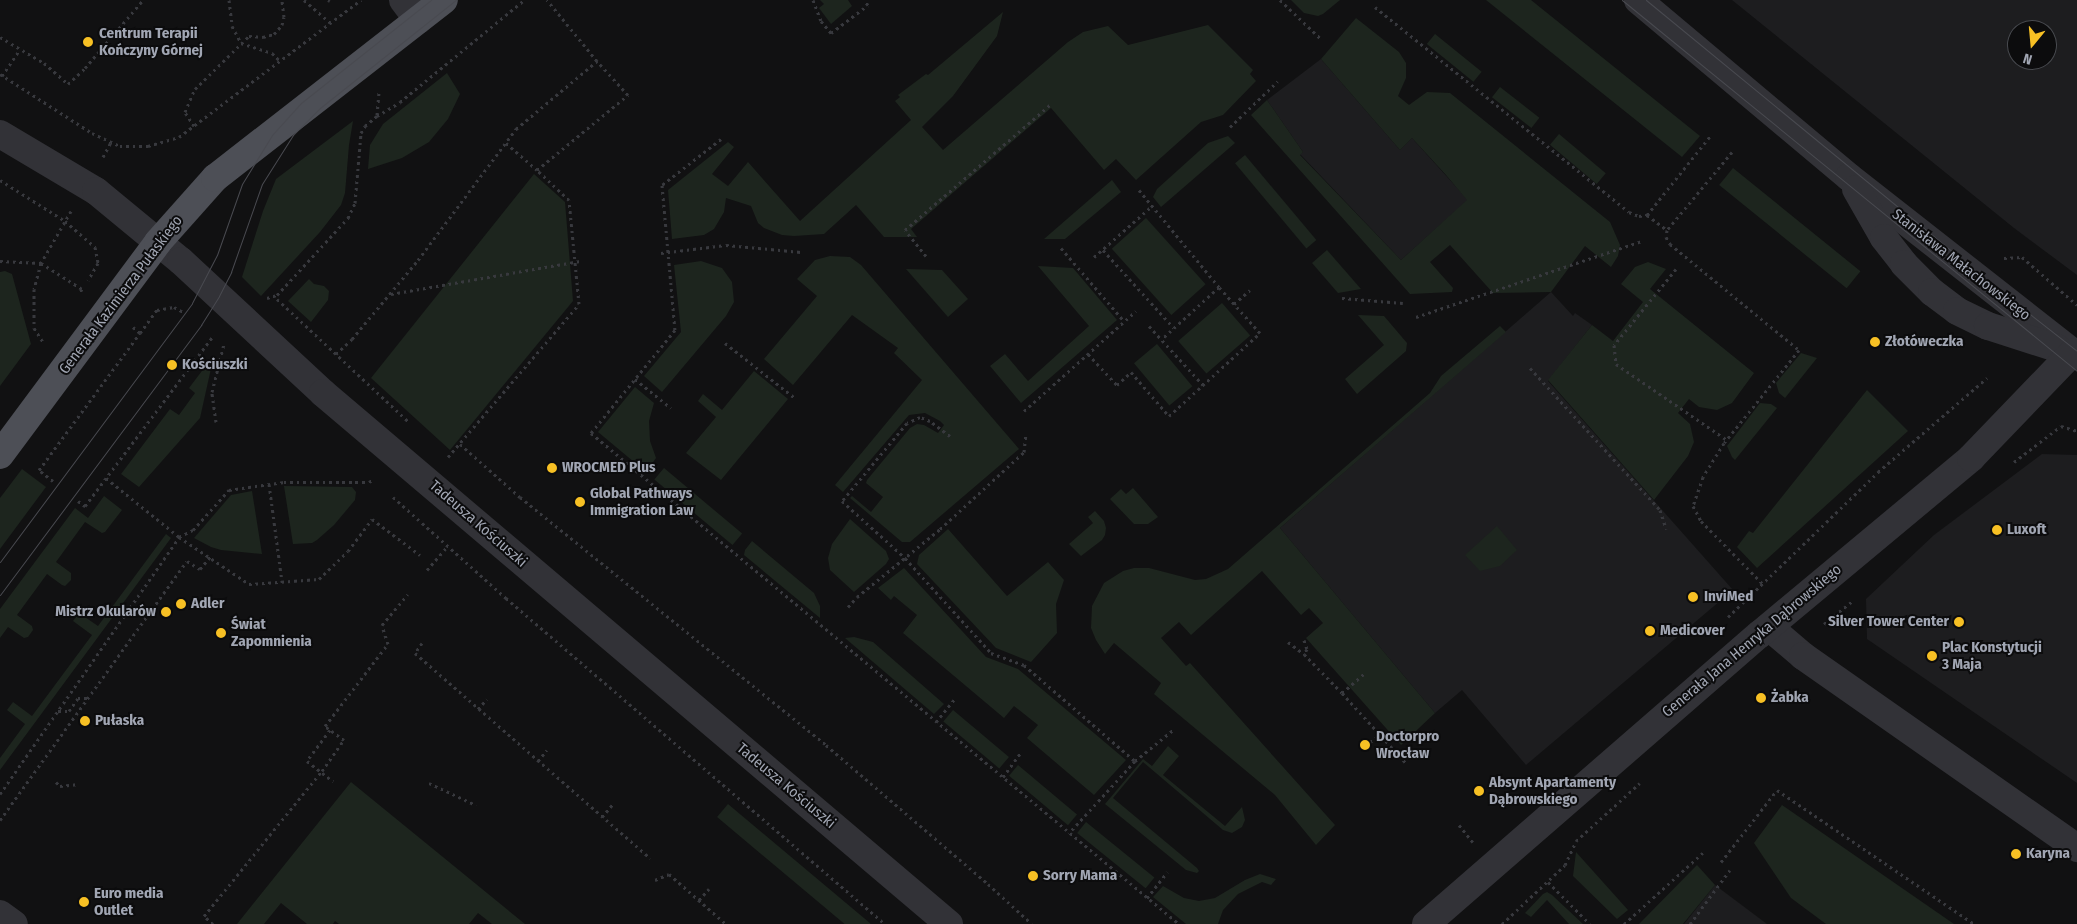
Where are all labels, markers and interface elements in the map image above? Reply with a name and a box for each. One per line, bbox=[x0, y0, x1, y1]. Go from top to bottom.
north arrow bbox=[2007, 20, 2057, 70]
place label: Centrum Terapii Kończyny Górnej bbox=[99, 24, 203, 59]
marker: Centrum Terapii Kończyny Górnej bbox=[81, 35, 95, 49]
text: N bbox=[2021, 50, 2034, 68]
street label: Stanisława Małachowskiego bbox=[1888, 205, 2034, 325]
street label: Generała Kazimierza Pułaskiego bbox=[56, 212, 186, 378]
place label: Złotóweczka bbox=[1885, 333, 1963, 351]
marker: Złotóweczka bbox=[1869, 336, 1881, 348]
place label: Kościuszki bbox=[182, 356, 248, 374]
marker: Kościuszki bbox=[166, 359, 178, 371]
place label: WROCMED Plus bbox=[562, 459, 655, 477]
marker: WROCMED Plus bbox=[546, 462, 558, 474]
street label: Tadeusza Kościuszki bbox=[426, 477, 530, 571]
place label: Global Pathways Immigration Law bbox=[590, 484, 694, 519]
marker: Global Pathways Immigration Law bbox=[574, 496, 586, 508]
place label: Luxoft bbox=[2007, 521, 2047, 539]
marker: Luxoft bbox=[1991, 524, 2003, 536]
street label: Generała Jana Henryka Dąbrowskiego bbox=[1659, 561, 1845, 721]
place label: InviMed bbox=[1704, 588, 1753, 606]
marker: InviMed bbox=[1686, 590, 1700, 604]
place label: Adler bbox=[191, 595, 224, 613]
marker: Adler bbox=[175, 598, 187, 610]
place label: Mistrz Okularów bbox=[55, 603, 156, 621]
marker: Mistrz Okularów bbox=[160, 606, 172, 618]
place label: Silver Tower Center bbox=[1828, 613, 1949, 631]
place label: Świat Zapomnienia bbox=[231, 615, 312, 650]
marker: Silver Tower Center bbox=[1953, 616, 1965, 628]
place label: Medicover bbox=[1660, 622, 1725, 640]
marker: Medicover bbox=[1644, 625, 1656, 637]
marker: Świat Zapomnienia bbox=[215, 627, 227, 639]
place label: Plac Konstytucji 3 Maja bbox=[1942, 638, 2042, 673]
marker: Plac Konstytucji 3 Maja bbox=[1926, 650, 1938, 662]
place label: Żabka bbox=[1771, 689, 1809, 707]
marker: Żabka bbox=[1755, 692, 1767, 704]
place label: Pułaska bbox=[95, 712, 144, 730]
marker: Pułaska bbox=[79, 715, 91, 727]
place label: Doctorpro Wrocław bbox=[1376, 727, 1439, 762]
marker: Doctorpro Wrocław bbox=[1358, 738, 1372, 752]
street label: Tadeusza Kościuszki bbox=[733, 740, 839, 832]
place label: Absynt Apartamenty Dąbrowskiego bbox=[1489, 773, 1616, 808]
marker: Absynt Apartamenty Dąbrowskiego bbox=[1473, 785, 1485, 797]
place label: Karyna bbox=[2026, 845, 2070, 863]
marker: Karyna bbox=[2010, 848, 2022, 860]
place label: Sorry Mama bbox=[1043, 867, 1117, 885]
marker: Sorry Mama bbox=[1027, 870, 1039, 882]
place label: Euro media Outlet bbox=[94, 884, 163, 919]
marker: Euro media Outlet bbox=[78, 896, 90, 908]

